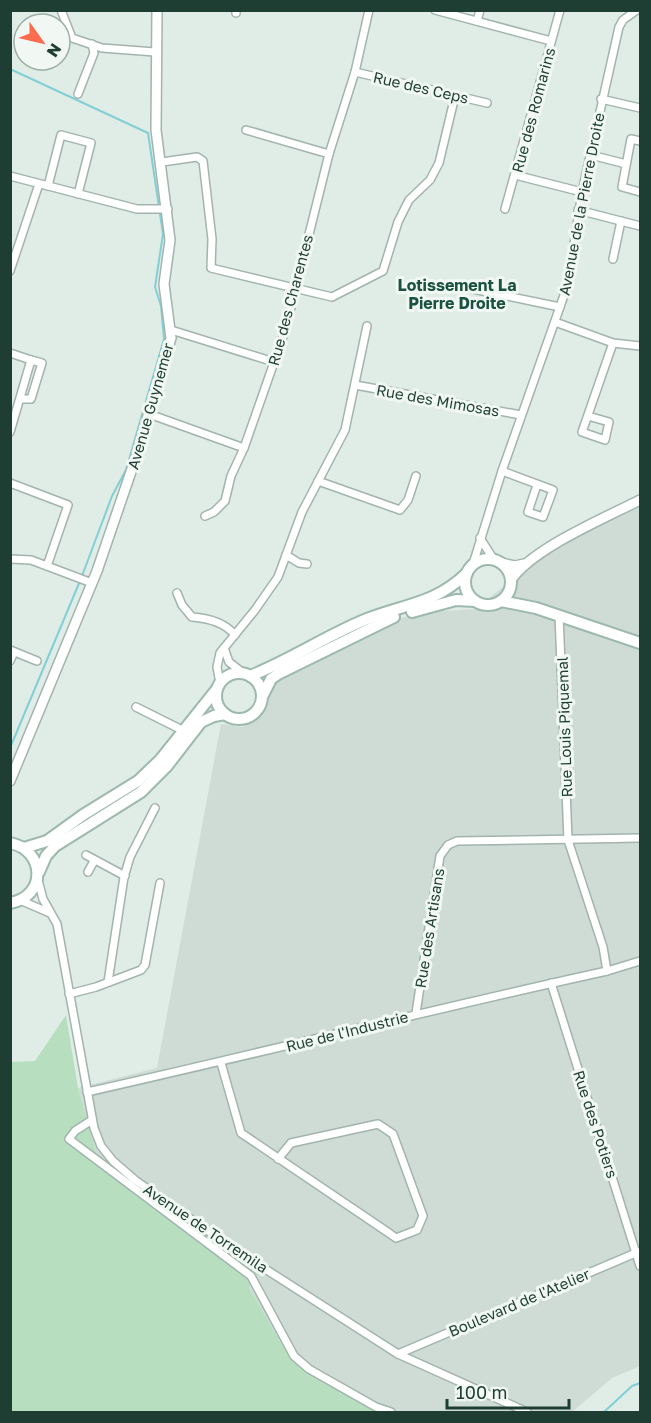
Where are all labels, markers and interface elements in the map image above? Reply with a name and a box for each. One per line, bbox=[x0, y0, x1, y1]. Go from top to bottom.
north arrow bbox=[12, 12, 72, 72]
text: N bbox=[43, 40, 66, 61]
street label: Rue des Romarins bbox=[508, 45, 558, 175]
street label: Rue des Ceps bbox=[372, 67, 470, 107]
street label: Avenue de la Pierre Droite bbox=[554, 111, 608, 297]
street label: Rue des Charentes bbox=[264, 232, 316, 368]
district label: Lotissement La Pierre Droite bbox=[398, 275, 516, 313]
street label: Avenue Guynemer bbox=[123, 341, 177, 471]
street label: Rue des Mimosas bbox=[375, 380, 501, 420]
street label: Rue Louis Piquemal bbox=[553, 656, 575, 798]
street label: Rue des Artisans bbox=[411, 867, 447, 989]
street label: Rue de l'Industrie bbox=[284, 1007, 410, 1055]
street label: Rue des Potiers bbox=[570, 1068, 622, 1180]
street label: Avenue de Torremila bbox=[140, 1180, 272, 1276]
street label: Boulevard de l'Atelier bbox=[446, 1264, 593, 1340]
scale bar bbox=[447, 1372, 568, 1410]
text: 100 m bbox=[456, 1381, 507, 1403]

